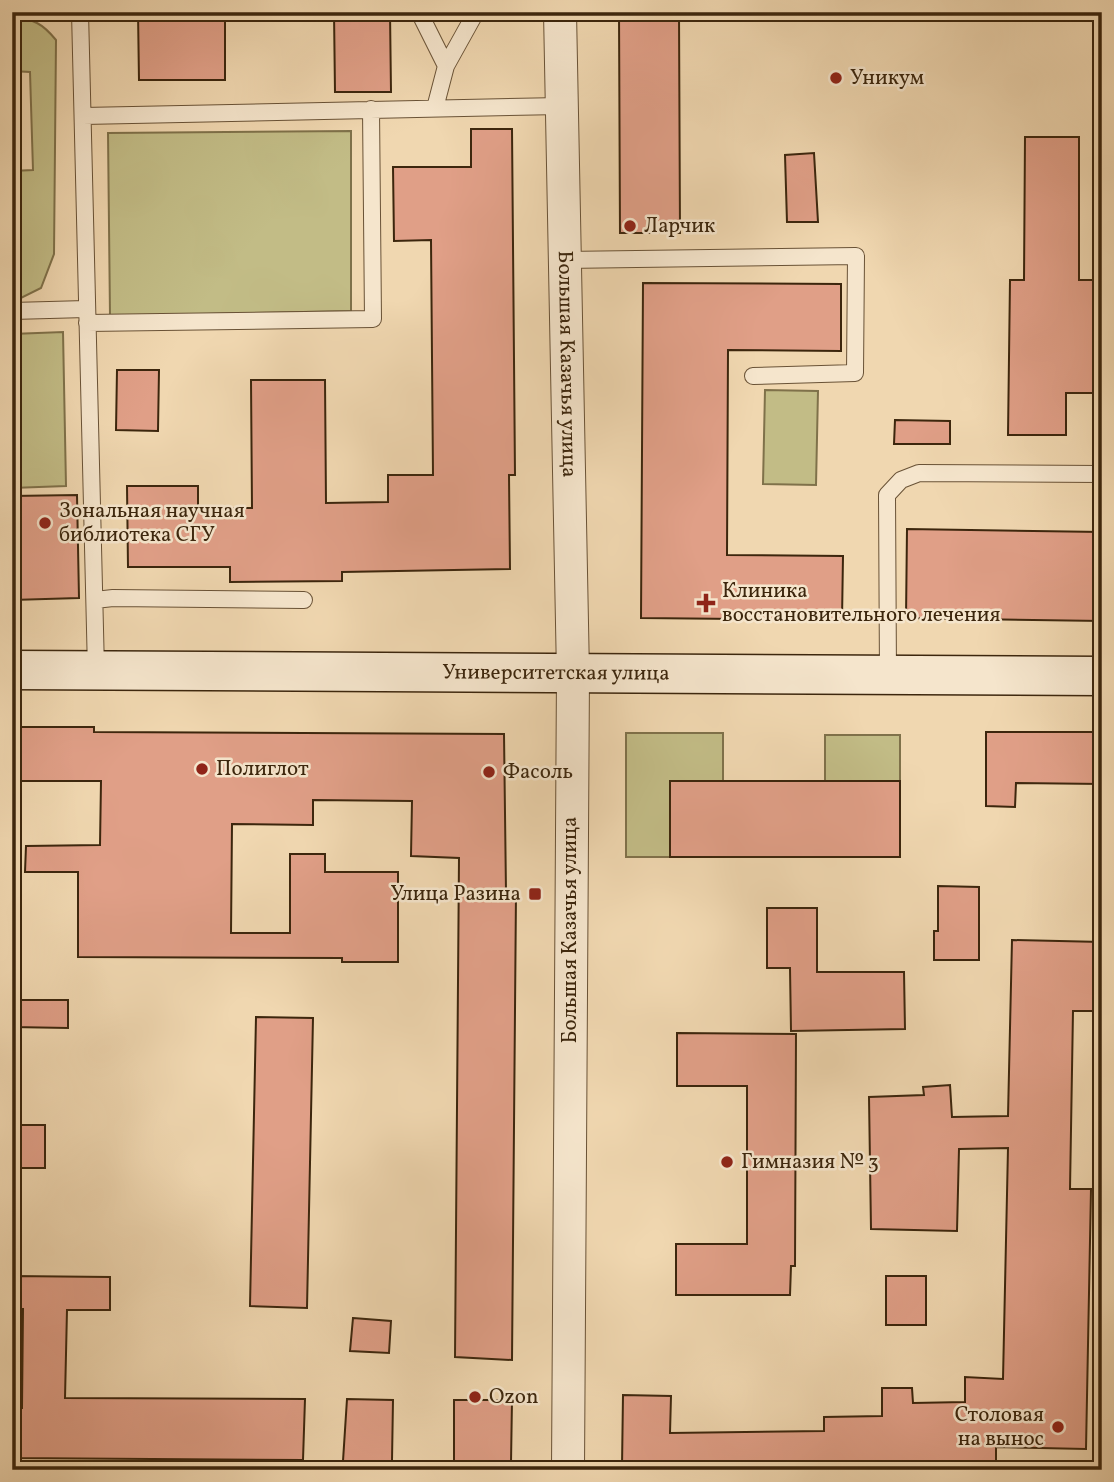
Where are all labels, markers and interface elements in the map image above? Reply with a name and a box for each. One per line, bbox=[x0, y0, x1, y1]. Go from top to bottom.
place label: Уникум bbox=[850, 64, 924, 93]
marker: Уникум bbox=[828, 70, 844, 86]
place label: Ларчик bbox=[644, 212, 715, 241]
marker: Ларчик bbox=[622, 218, 638, 234]
street label: Большая Казачья улица bbox=[550, 250, 584, 478]
place label: Зональная научная библиотека СГУ bbox=[59, 497, 245, 550]
marker: Зональная научная библиотека СГУ bbox=[37, 515, 53, 531]
place label: Клиника восстановительного лечения bbox=[722, 577, 1001, 630]
marker: Клиника восстановительного лечения bbox=[696, 593, 716, 613]
street label: Университетская улица bbox=[442, 658, 670, 688]
place label: Полиглот bbox=[216, 755, 309, 784]
place label: Фасоль bbox=[503, 758, 573, 787]
marker: Полиглот bbox=[194, 761, 210, 777]
marker: Фасоль bbox=[481, 764, 497, 780]
street label: Большая Казачья улица bbox=[556, 816, 585, 1044]
place label: Улица Разина bbox=[391, 880, 521, 909]
marker: Улица Разина bbox=[527, 886, 543, 902]
place label: Гимназия № 3 bbox=[741, 1148, 879, 1177]
marker: Гимназия № 3 bbox=[719, 1154, 735, 1170]
place label: Ozon bbox=[489, 1383, 539, 1412]
marker: Ozon bbox=[467, 1389, 483, 1405]
place label: Столовая на вынос bbox=[955, 1401, 1044, 1454]
marker: Столовая на вынос bbox=[1050, 1419, 1066, 1435]

